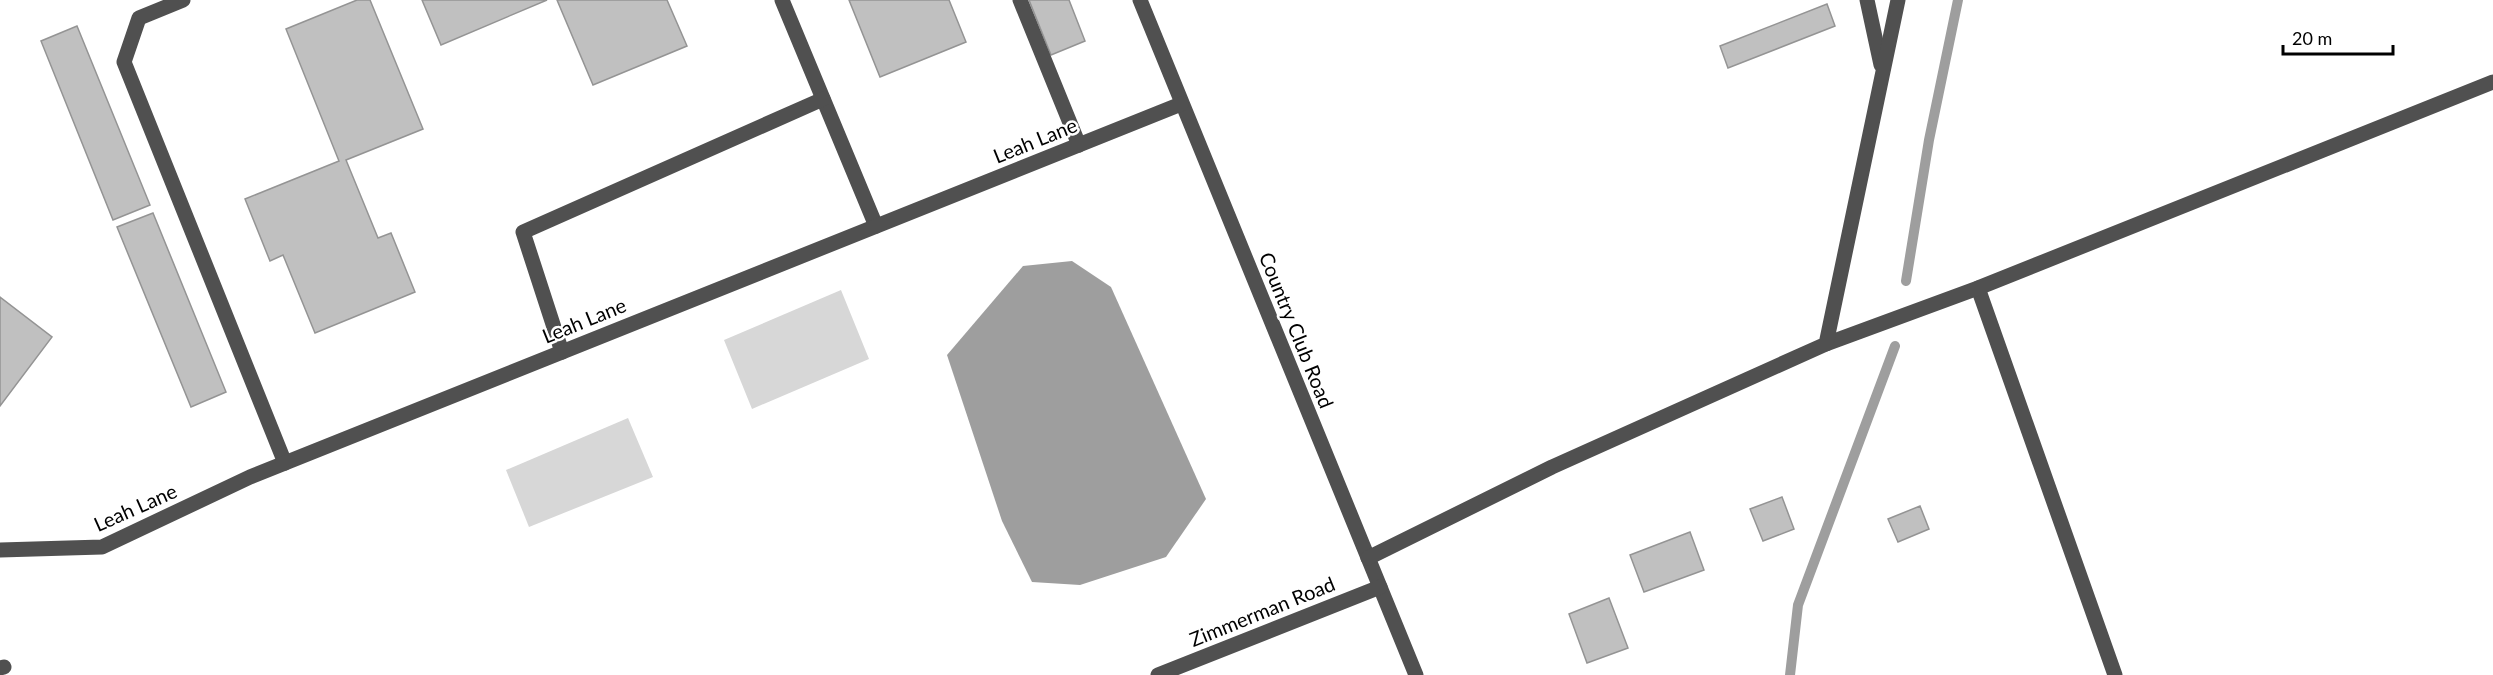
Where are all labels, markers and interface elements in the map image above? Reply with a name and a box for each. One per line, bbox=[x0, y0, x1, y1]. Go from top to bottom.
scale bar bbox=[2283, 18, 2392, 56]
text: 20 m bbox=[2292, 27, 2332, 49]
street label: Leah Lane bbox=[990, 112, 1080, 168]
street label: Country Club Road bbox=[1255, 249, 1339, 411]
street label: Leah Lane bbox=[539, 292, 629, 348]
street label: Leah Lane bbox=[90, 478, 180, 536]
street label: Zimmerman Road bbox=[1186, 571, 1338, 651]

